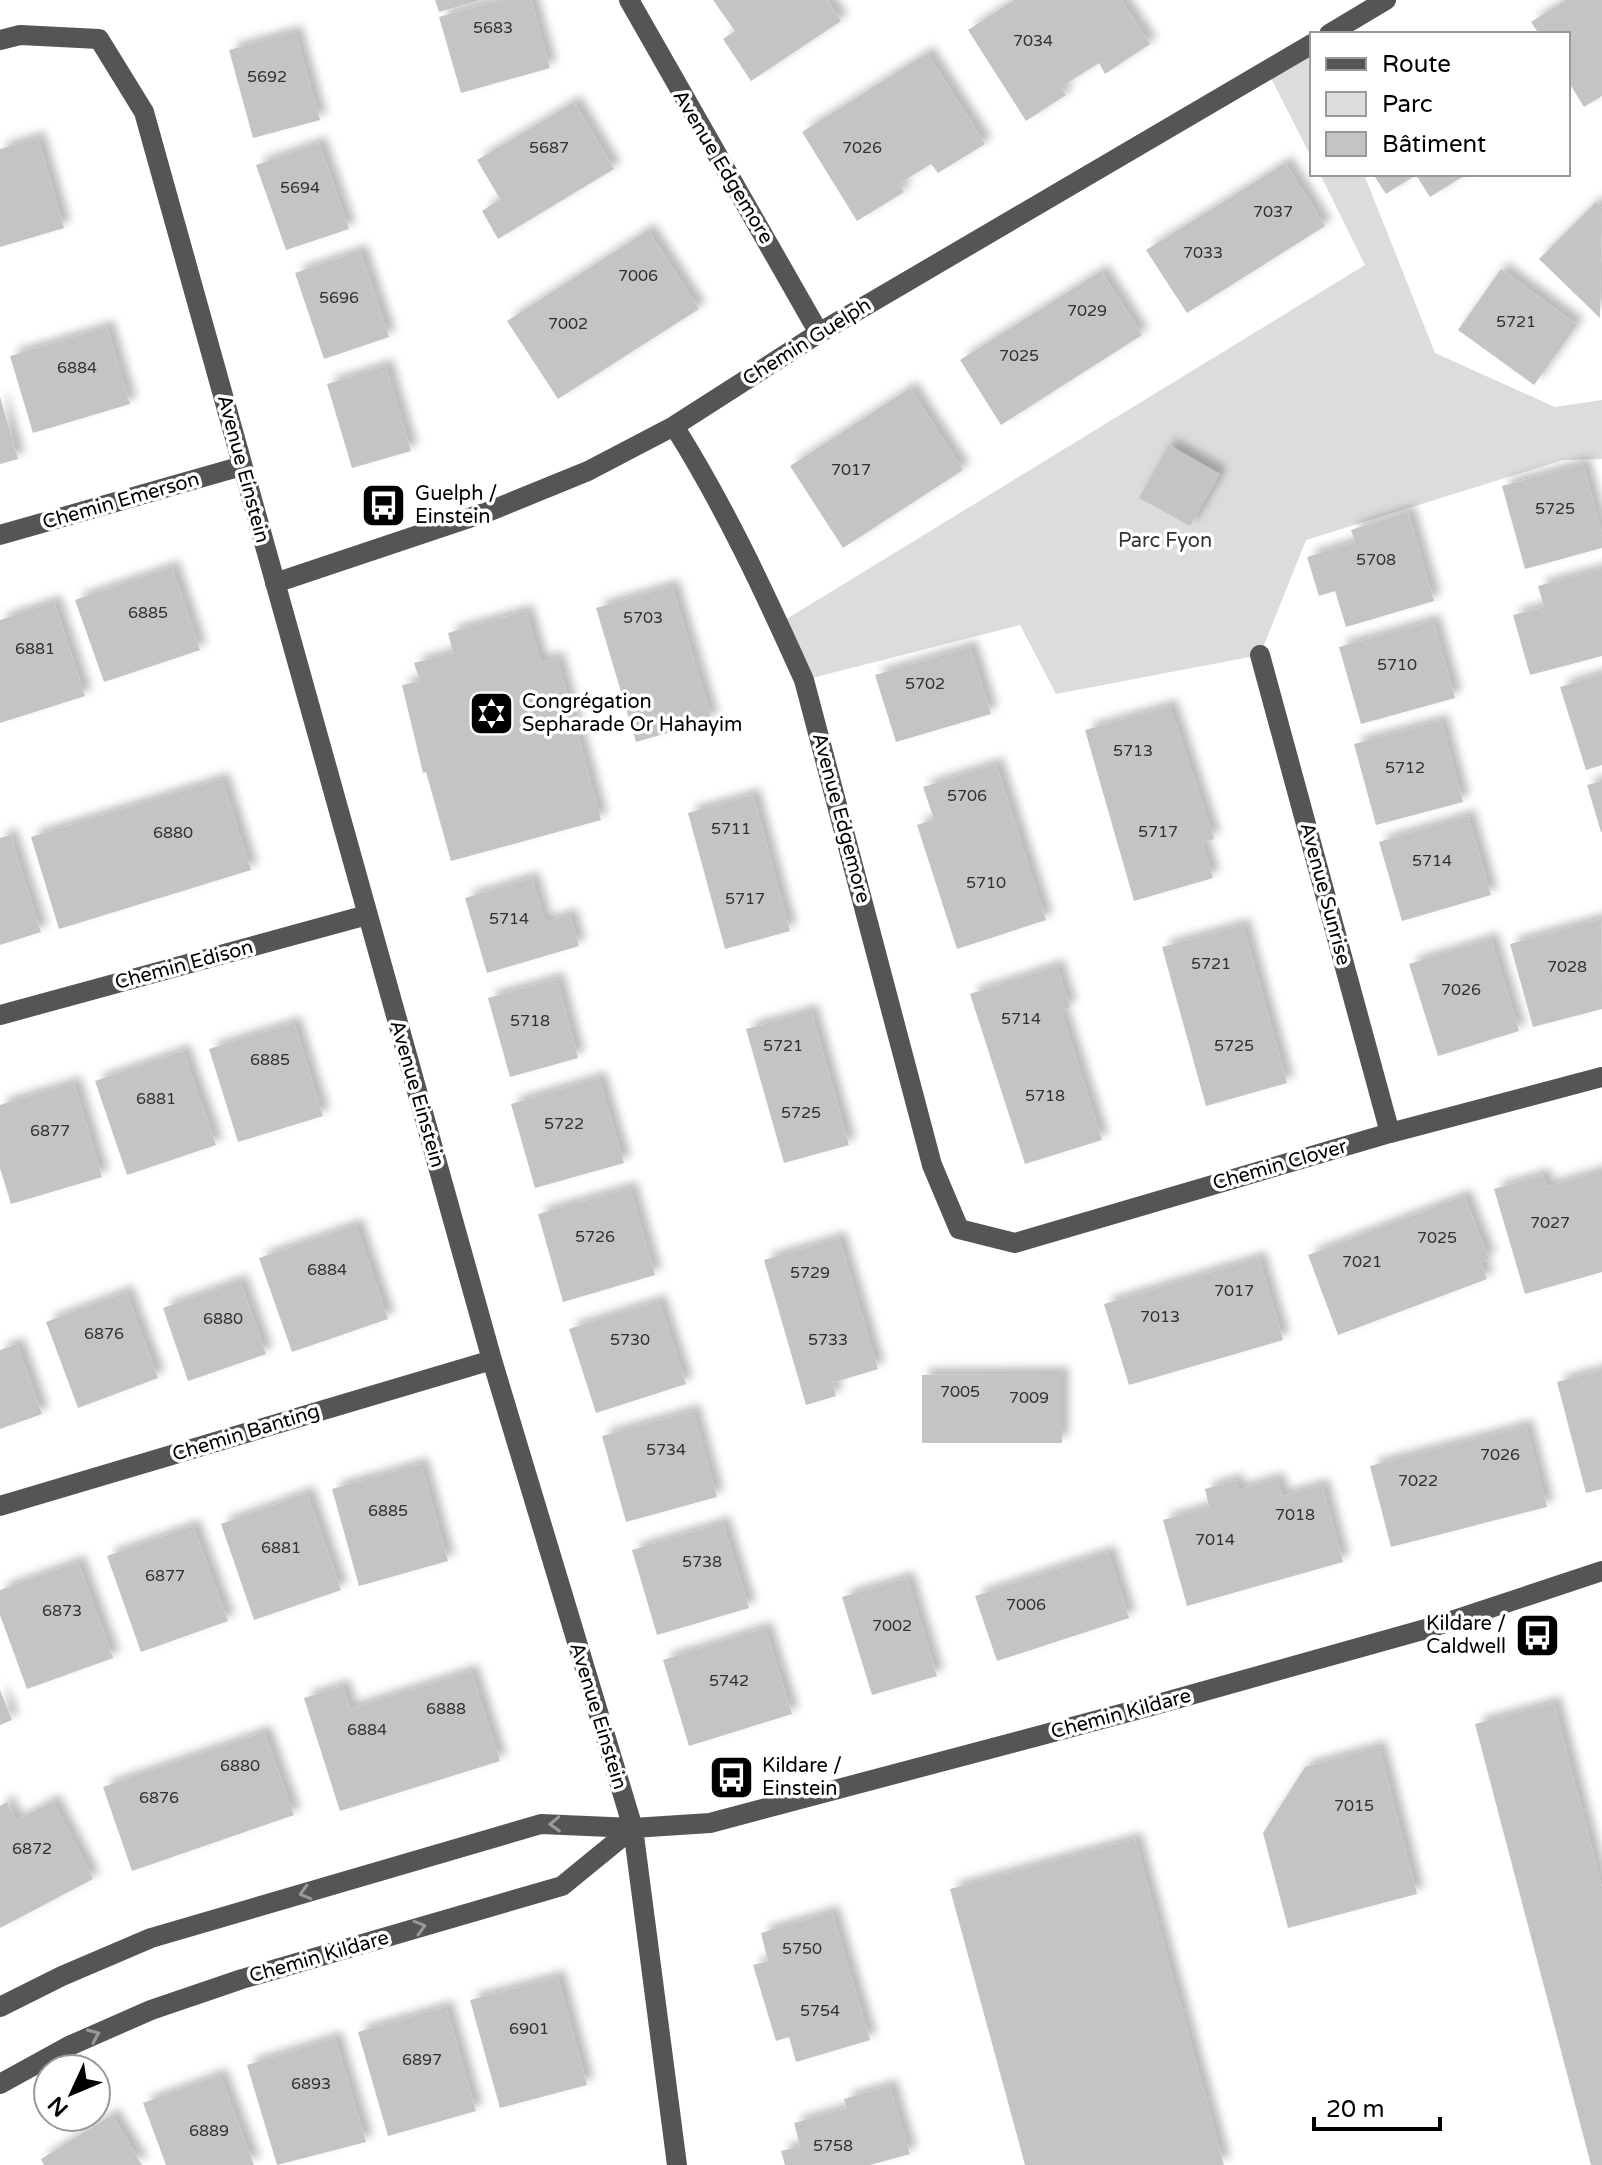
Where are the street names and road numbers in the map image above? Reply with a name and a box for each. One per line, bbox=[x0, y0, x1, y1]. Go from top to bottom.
street label: Avenue Edgemore bbox=[668, 86, 778, 248]
street label: Chemin Guelph bbox=[739, 293, 875, 391]
street label: Avenue Einstein bbox=[212, 392, 274, 546]
street label: Chemin Emerson bbox=[40, 467, 202, 535]
street label: Avenue Edgemore bbox=[807, 730, 875, 906]
street label: Avenue Sunrise bbox=[1294, 820, 1356, 968]
street label: Chemin Edison bbox=[112, 935, 256, 995]
street label: Avenue Einstein bbox=[384, 1018, 450, 1170]
street label: Chemin Clover bbox=[1210, 1134, 1350, 1196]
street label: Chemin Banting bbox=[170, 1399, 322, 1467]
street label: Avenue Einstein bbox=[564, 1640, 632, 1792]
street label: Chemin Kildare bbox=[1048, 1684, 1194, 1744]
street label: Chemin Kildare bbox=[246, 1926, 392, 1988]

